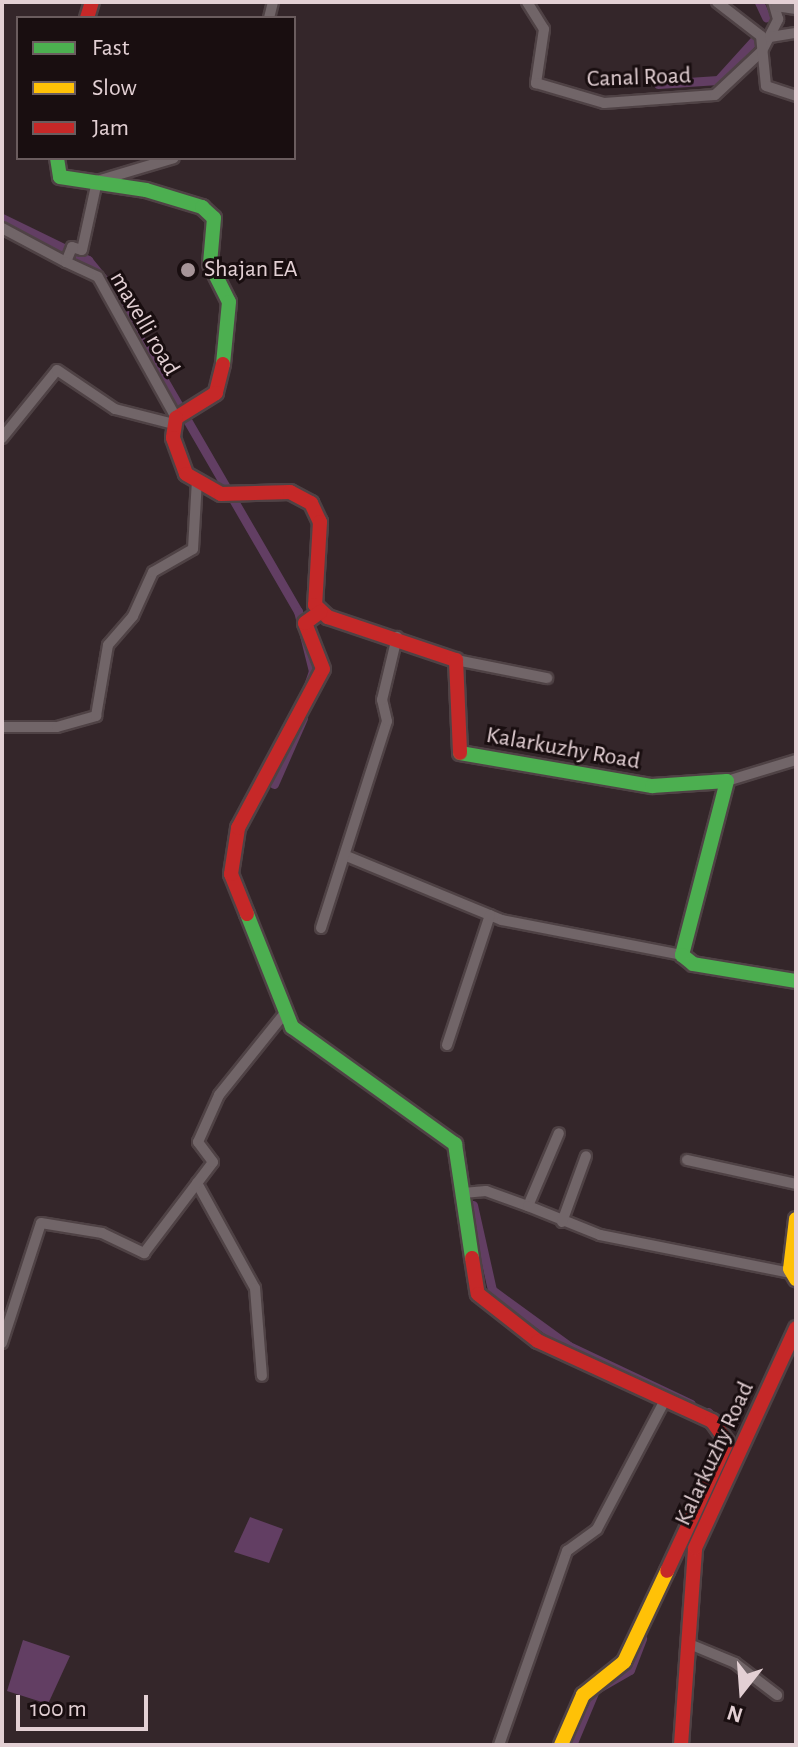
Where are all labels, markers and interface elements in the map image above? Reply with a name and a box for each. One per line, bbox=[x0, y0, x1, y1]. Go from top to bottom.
legend bbox=[16, 16, 296, 160]
text: Fast bbox=[92, 36, 129, 60]
street label: Canal Road bbox=[586, 62, 692, 94]
text: Slow bbox=[92, 76, 137, 100]
text: Jam bbox=[92, 116, 129, 140]
place label: Shajan EA bbox=[204, 256, 298, 284]
marker: Shajan EA bbox=[179, 261, 197, 279]
street label: mavelli road bbox=[103, 267, 185, 381]
street label: Kalarkuzhy Road bbox=[484, 721, 642, 777]
street label: Kalarkuzhy Road bbox=[669, 1377, 761, 1531]
north arrow bbox=[702, 1651, 782, 1731]
scale bar bbox=[20, 1679, 152, 1729]
text: 100 m bbox=[30, 1697, 87, 1721]
text: N bbox=[724, 1701, 746, 1727]

